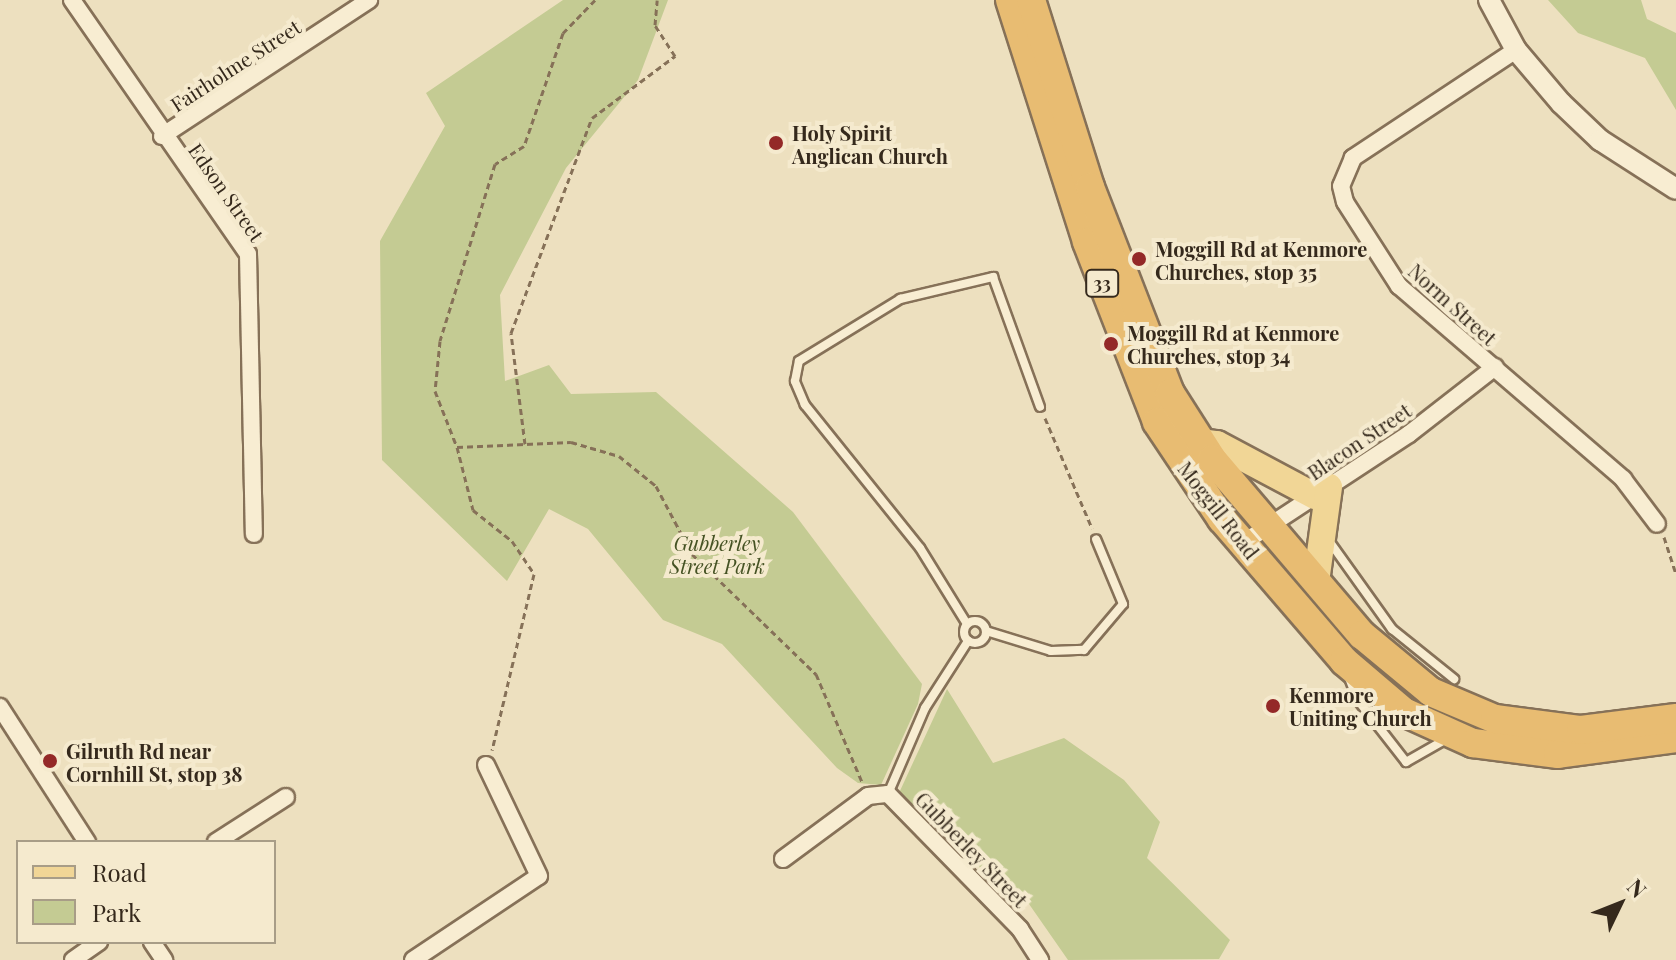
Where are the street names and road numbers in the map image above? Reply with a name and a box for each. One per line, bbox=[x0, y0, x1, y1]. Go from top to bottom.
street label: Fairholme Street bbox=[165, 14, 305, 116]
street label: Edson Street bbox=[184, 138, 270, 246]
street label: Norm Street bbox=[1404, 258, 1502, 350]
road number: 33 bbox=[1084, 269, 1120, 297]
street label: Blacon Street bbox=[1303, 398, 1415, 484]
street label: Moggill Road bbox=[1174, 457, 1264, 563]
street label: Gubberley Street bbox=[911, 786, 1033, 912]

